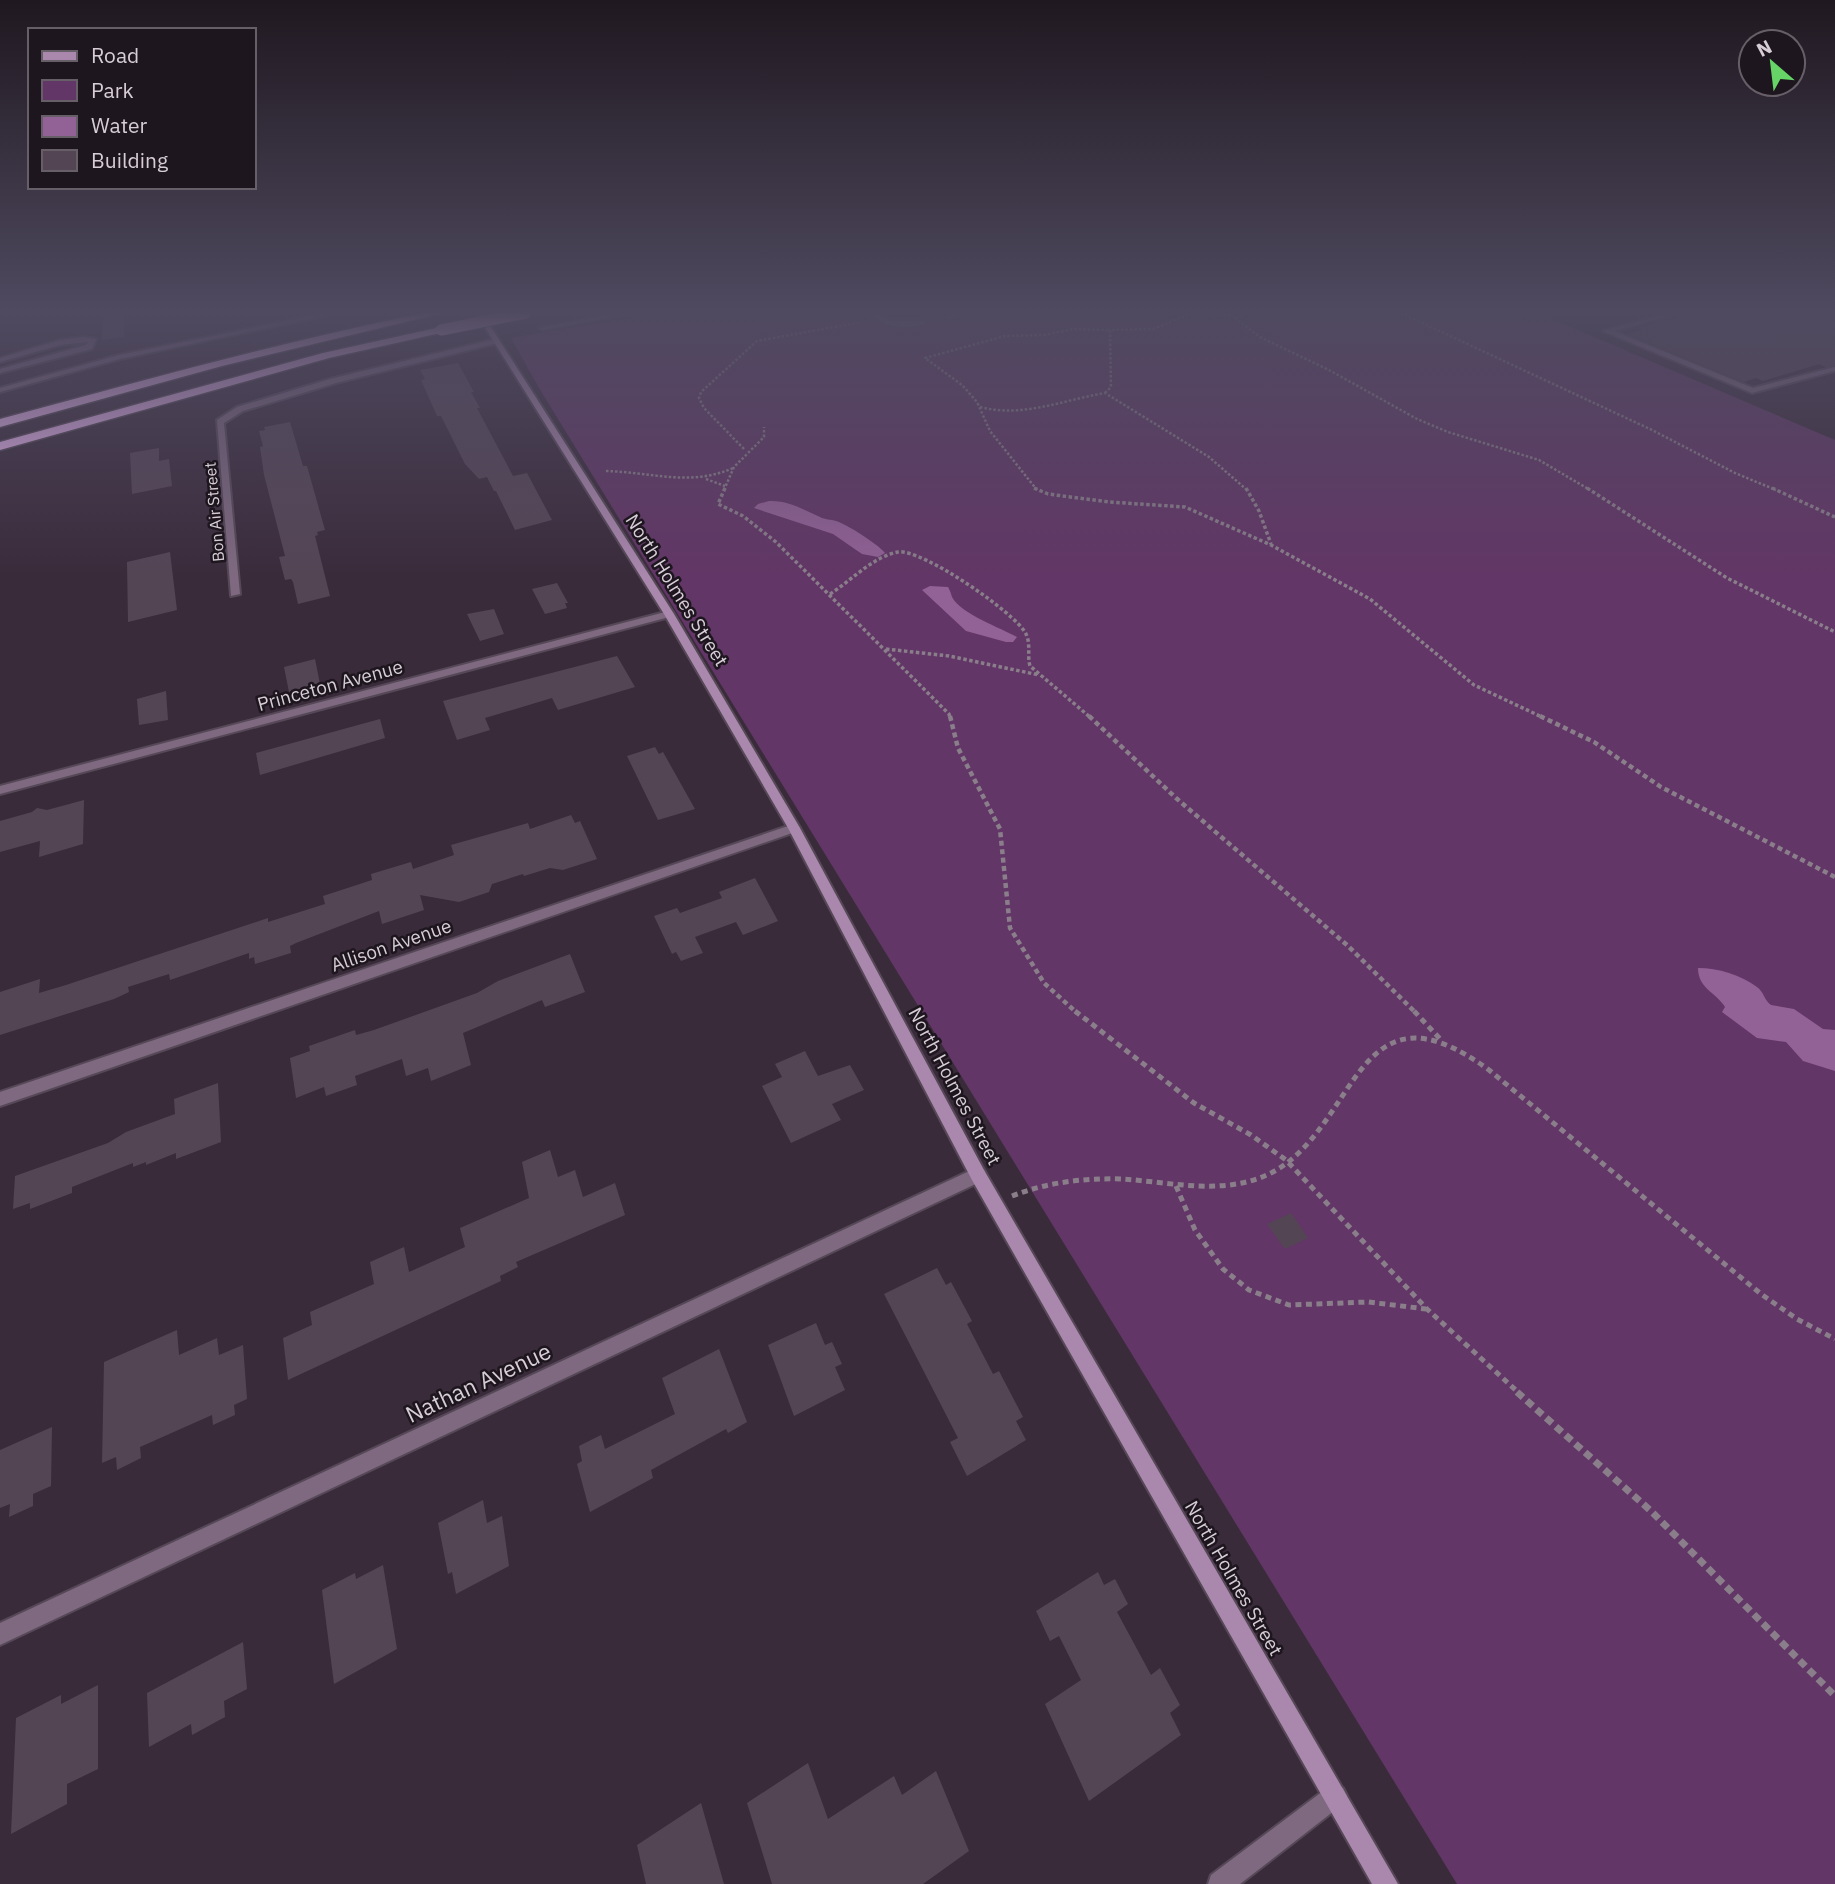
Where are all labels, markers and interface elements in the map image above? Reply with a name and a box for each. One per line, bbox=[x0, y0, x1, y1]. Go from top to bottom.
legend bbox=[28, 28, 256, 189]
north arrow bbox=[1737, 28, 1807, 98]
text: N bbox=[1752, 34, 1776, 62]
text: Road bbox=[91, 41, 139, 69]
text: Park bbox=[91, 76, 134, 104]
text: Water bbox=[91, 111, 148, 139]
text: Building bbox=[91, 146, 168, 174]
street label: Bon Air Street bbox=[200, 461, 228, 563]
street label: North Holmes Street bbox=[620, 509, 734, 671]
street label: Princeton Avenue bbox=[255, 654, 405, 716]
street label: Allison Avenue bbox=[328, 913, 454, 977]
street label: North Holmes Street bbox=[903, 1003, 1007, 1169]
street label: Nathan Avenue bbox=[400, 1335, 556, 1429]
street label: North Holmes Street bbox=[1180, 1496, 1288, 1660]

